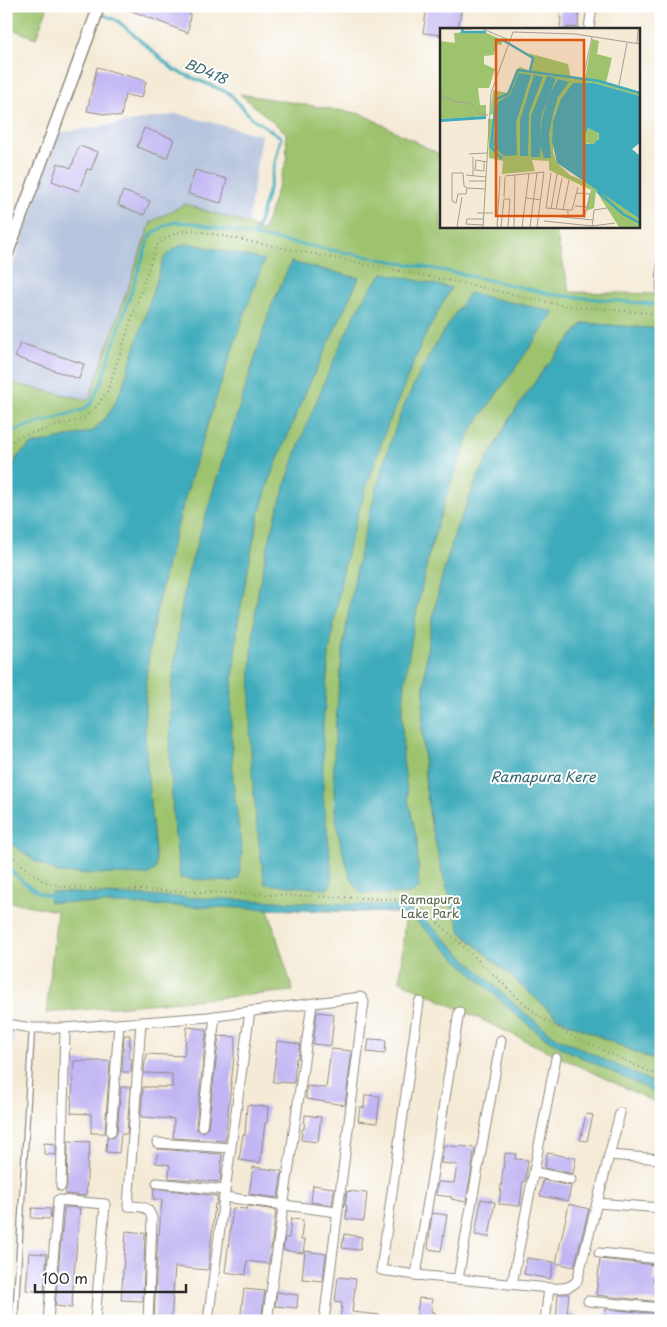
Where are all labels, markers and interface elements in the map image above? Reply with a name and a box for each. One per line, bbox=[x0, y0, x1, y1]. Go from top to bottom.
inset map bbox=[440, 28, 640, 228]
water label: BD418 bbox=[182, 53, 232, 90]
water label: Ramapura Kere bbox=[490, 766, 597, 787]
park label: Ramapura Lake Park bbox=[400, 890, 461, 922]
scale bar bbox=[35, 1262, 186, 1294]
text: 100 m bbox=[42, 1266, 88, 1289]

